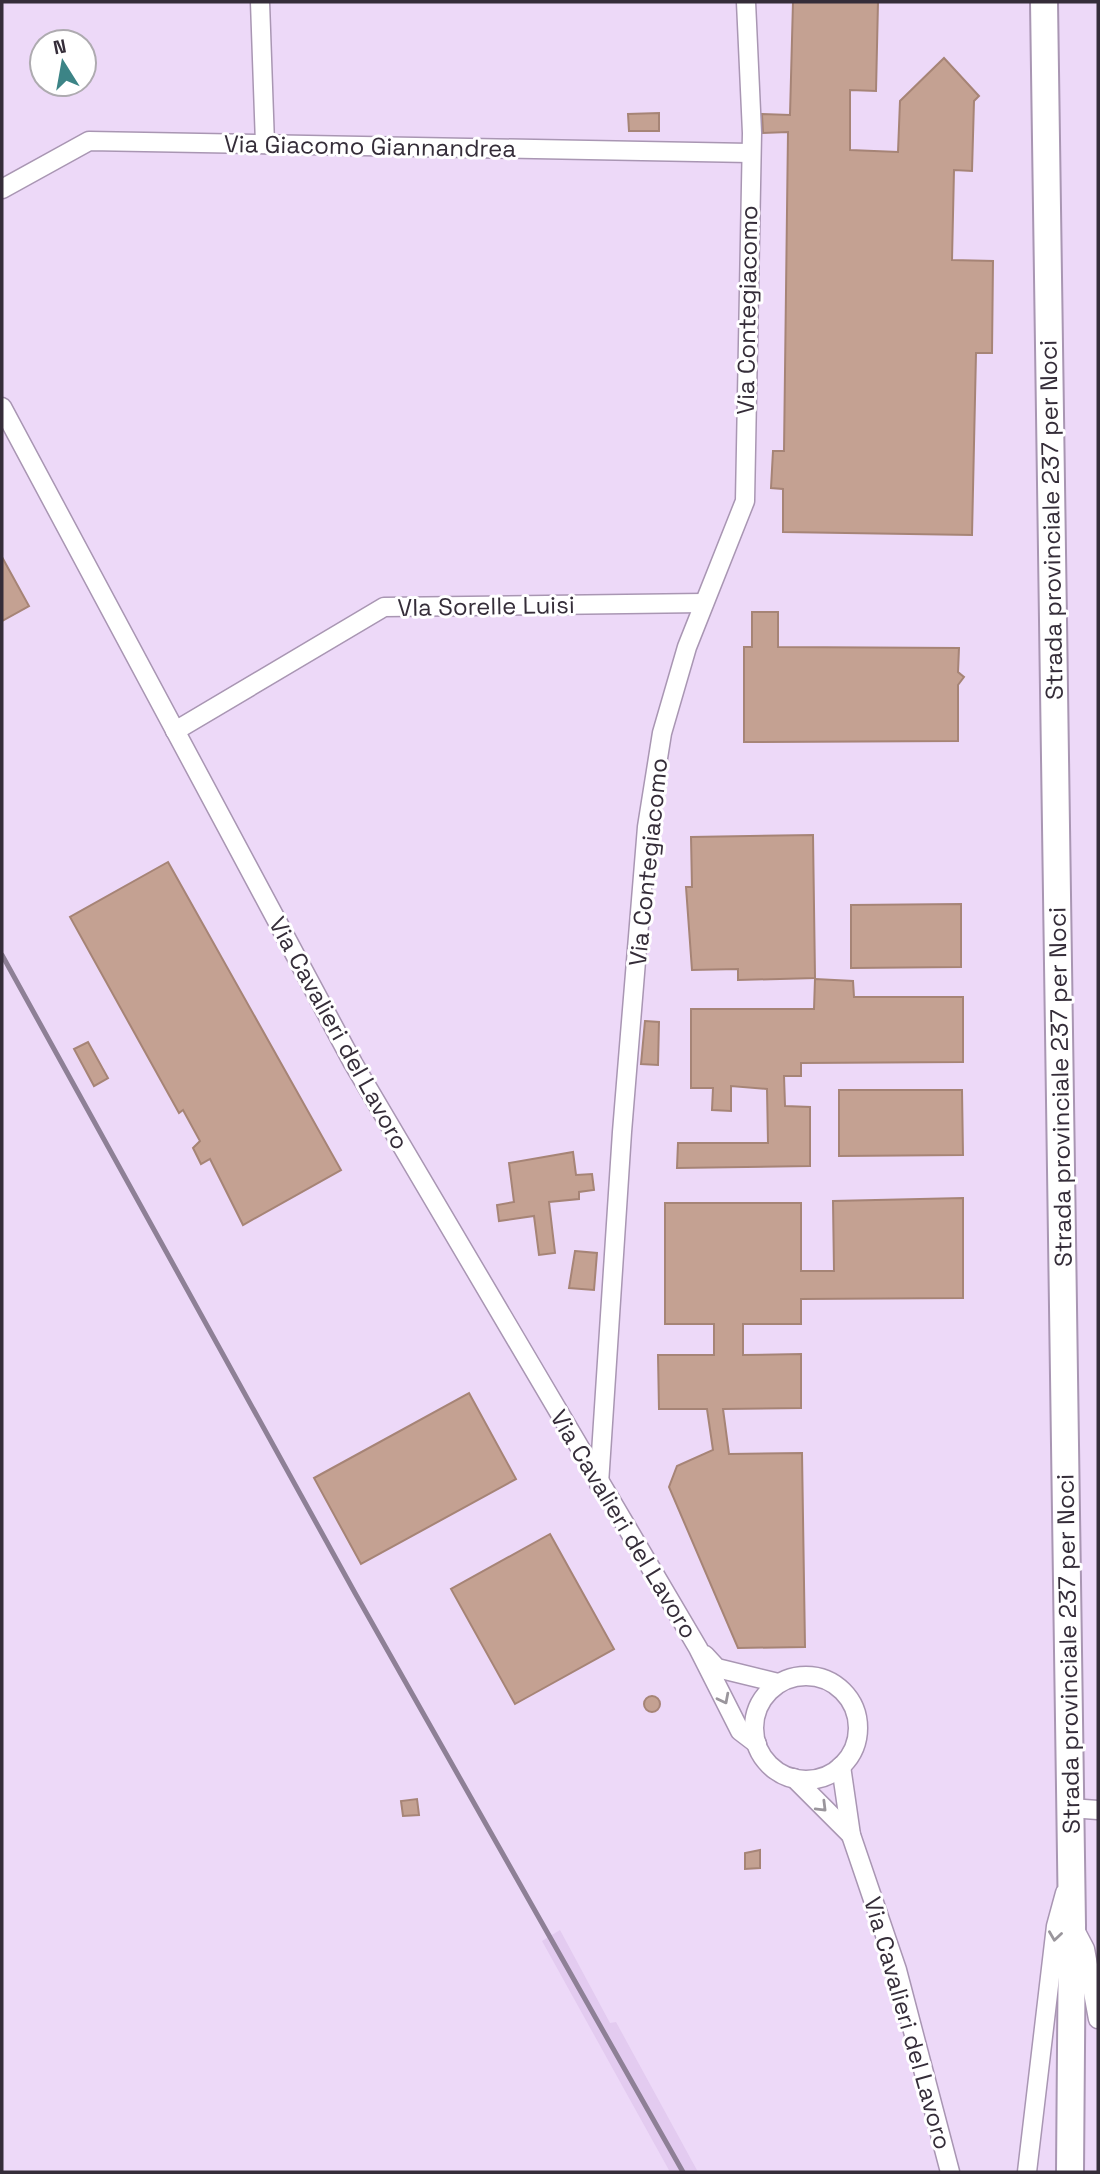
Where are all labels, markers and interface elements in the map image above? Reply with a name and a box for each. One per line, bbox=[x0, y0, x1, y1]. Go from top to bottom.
north arrow bbox=[28, 28, 98, 98]
text: N bbox=[51, 33, 68, 60]
street label: Via Giacomo Giannandrea bbox=[224, 128, 517, 164]
street label: Via Contegiacomo bbox=[730, 205, 764, 415]
street label: Strada provinciale 237 per Noci bbox=[1032, 340, 1070, 700]
street label: VIa Sorelle Luisi bbox=[397, 589, 575, 623]
street label: Via Contegiacomo bbox=[622, 756, 674, 968]
street label: Strada provinciale 237 per Noci bbox=[1041, 907, 1079, 1267]
street label: Via Cavalieri del Lavoro bbox=[262, 911, 416, 1155]
street label: Via Cavalieri del Lavoro bbox=[543, 1404, 705, 1644]
street label: Strada provinciale 237 per Noci bbox=[1049, 1474, 1087, 1834]
one-way arrow bbox=[715, 1692, 729, 1704]
one-way arrow bbox=[814, 1798, 827, 1811]
street label: Via Cavalieri del Lavoro bbox=[857, 1893, 959, 2153]
one-way arrow bbox=[1048, 1930, 1063, 1942]

